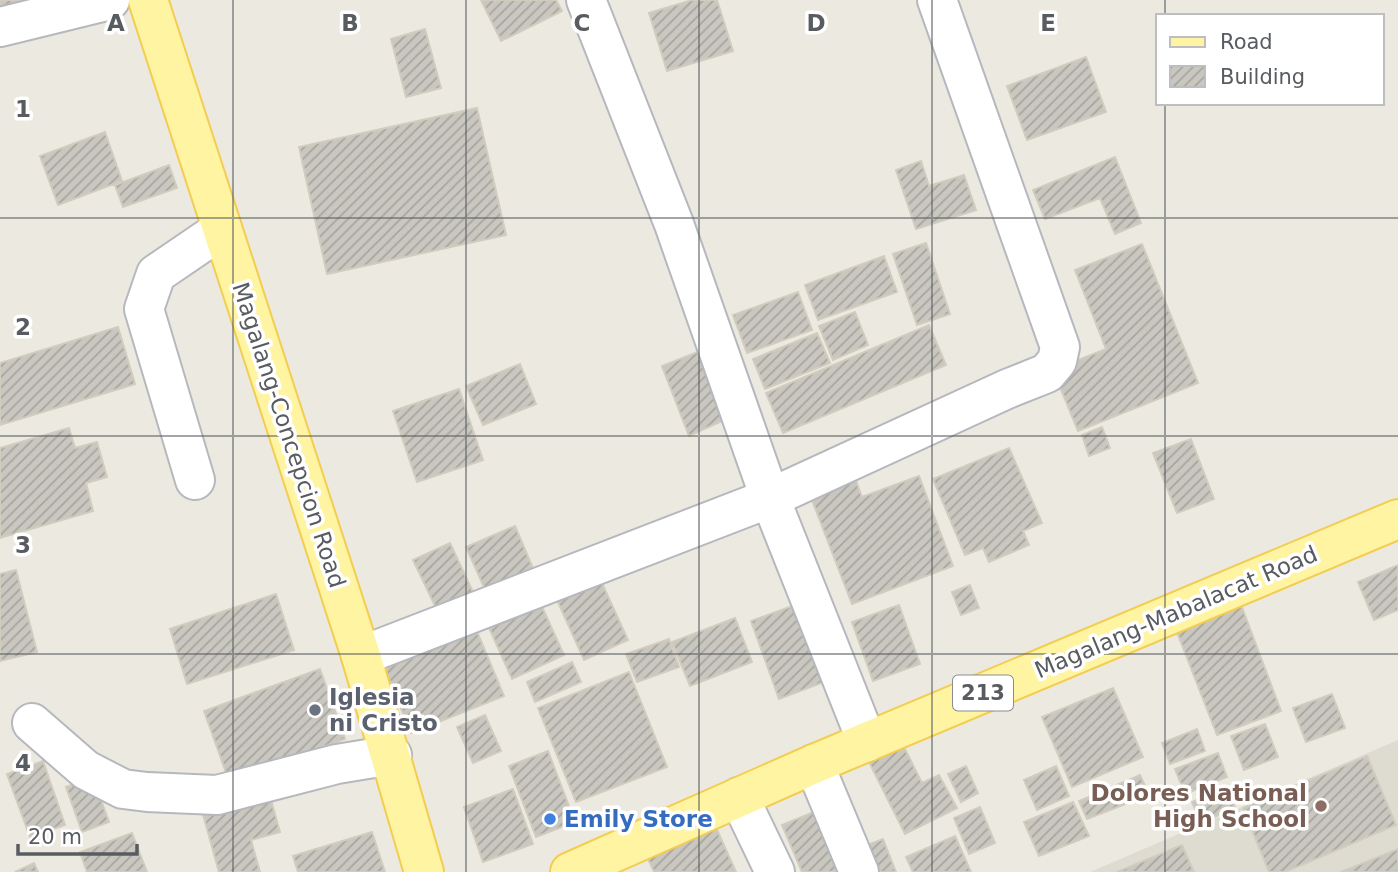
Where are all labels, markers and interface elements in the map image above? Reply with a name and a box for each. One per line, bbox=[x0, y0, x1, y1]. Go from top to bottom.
text: A bbox=[107, 10, 125, 36]
text: B bbox=[341, 10, 359, 36]
text: C bbox=[574, 10, 590, 36]
text: D bbox=[806, 10, 826, 36]
text: E bbox=[1040, 10, 1056, 36]
legend bbox=[1156, 14, 1384, 105]
text: Road bbox=[1220, 30, 1273, 54]
text: Building bbox=[1220, 65, 1305, 89]
text: 1 bbox=[15, 96, 31, 122]
street label: Magalang-Concepcion Road bbox=[227, 279, 351, 591]
text: 2 bbox=[15, 314, 31, 340]
text: 3 bbox=[15, 532, 31, 558]
street label: Magalang-Mabalacat Road bbox=[1031, 541, 1321, 683]
road number: 213 bbox=[953, 676, 1013, 710]
place label: Iglesia ni Cristo bbox=[329, 684, 438, 736]
marker: Iglesia ni Cristo bbox=[307, 702, 323, 718]
text: 4 bbox=[15, 750, 31, 776]
place label: Dolores National High School bbox=[1091, 780, 1307, 832]
marker: Dolores National High School bbox=[1313, 798, 1329, 814]
place label: Emily Store bbox=[564, 806, 713, 832]
marker: Emily Store bbox=[542, 811, 558, 827]
scale bar bbox=[18, 812, 136, 856]
text: 20 m bbox=[28, 825, 82, 849]

